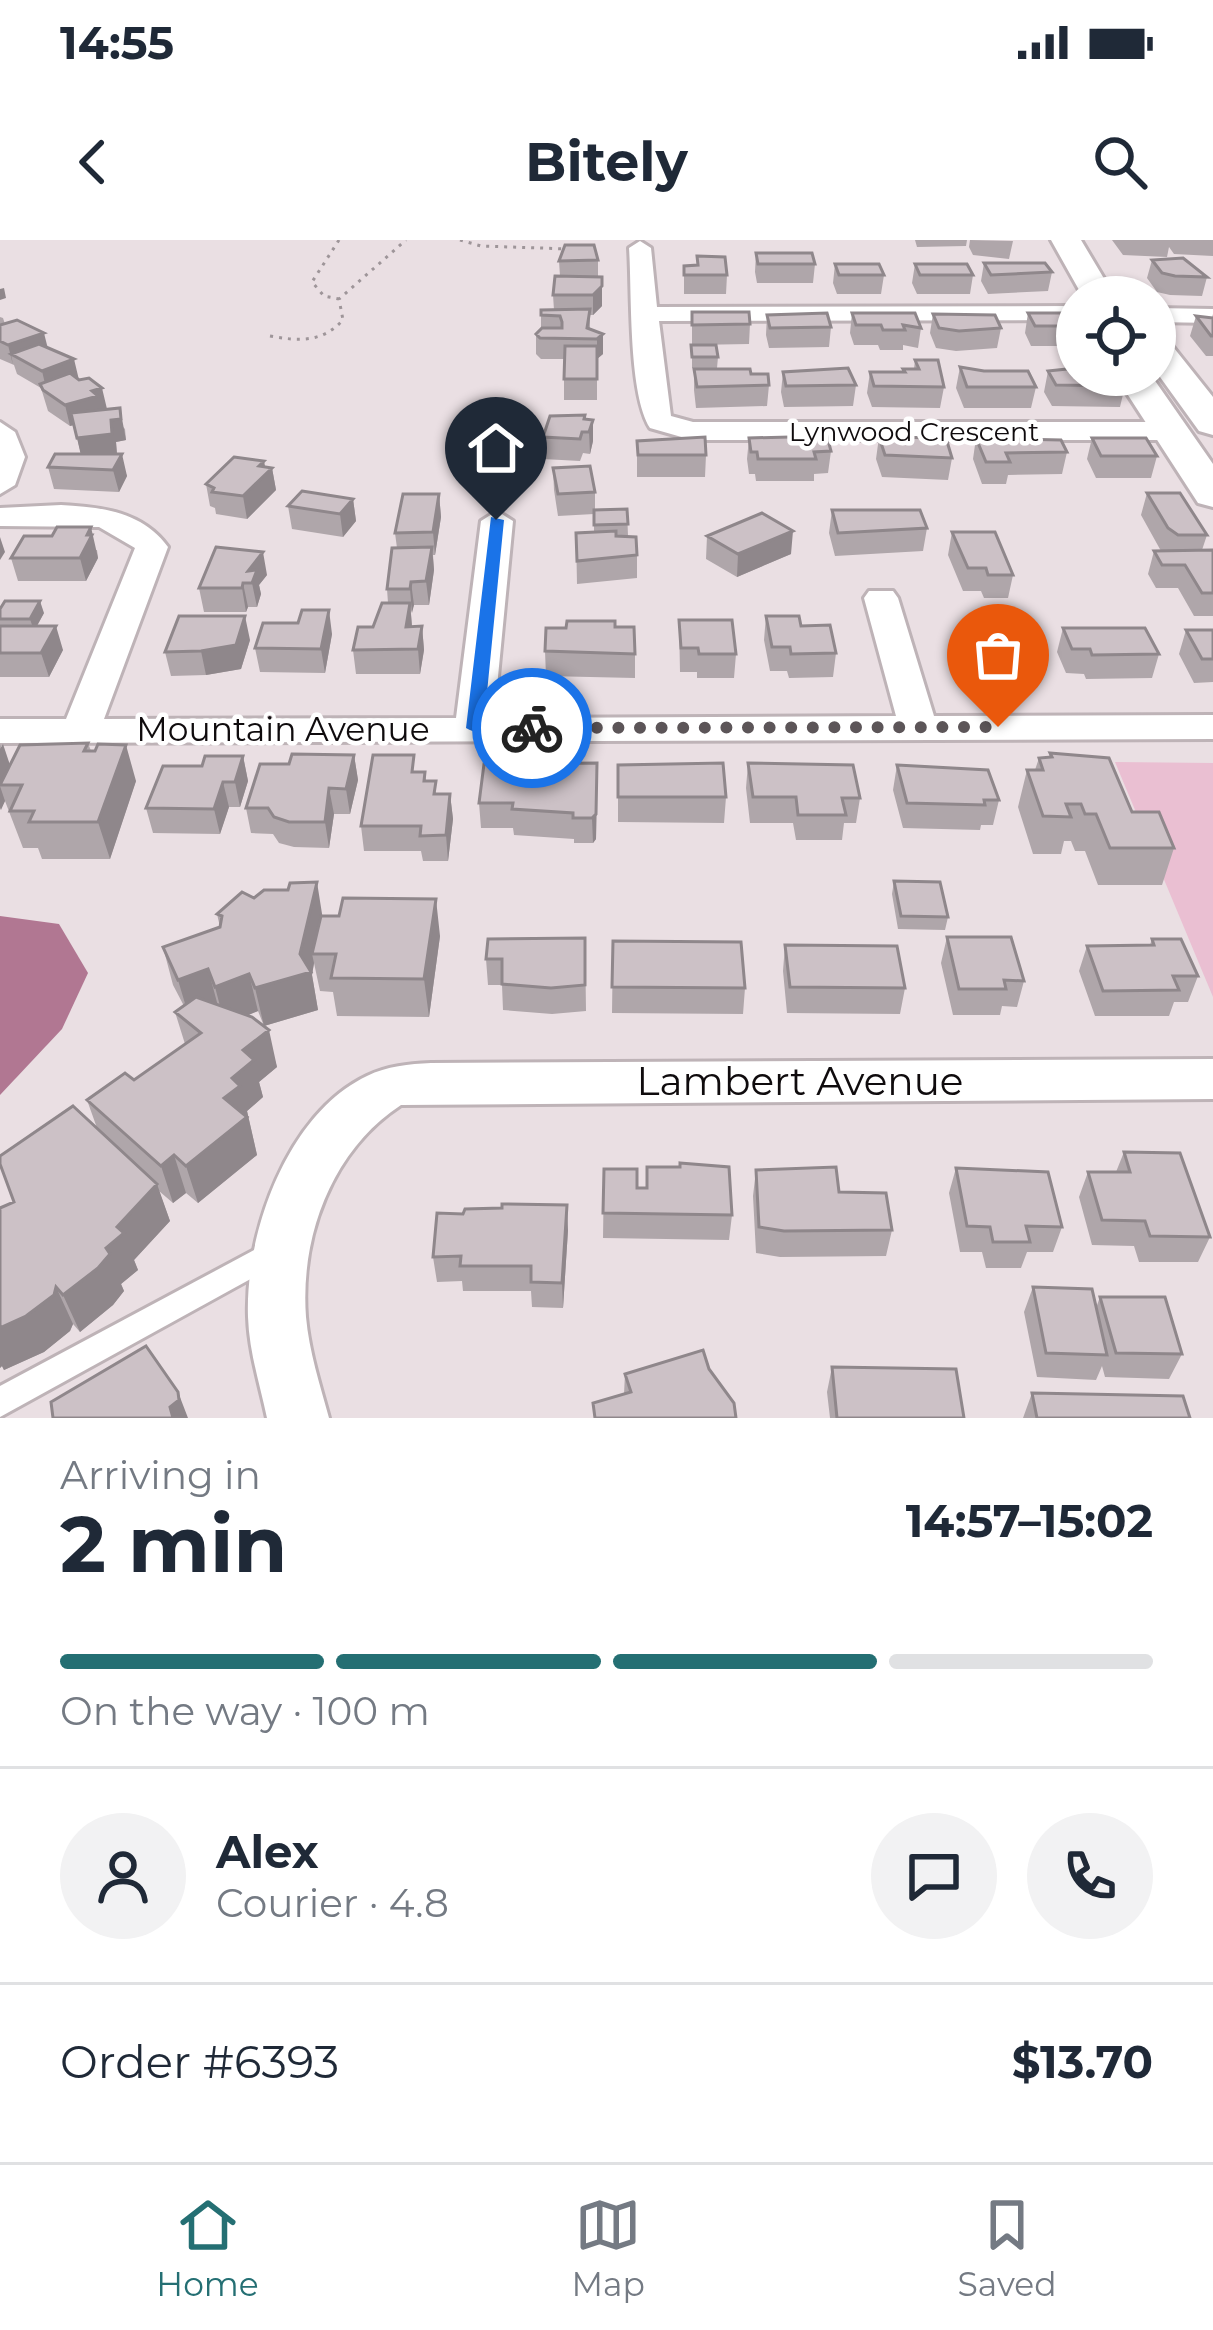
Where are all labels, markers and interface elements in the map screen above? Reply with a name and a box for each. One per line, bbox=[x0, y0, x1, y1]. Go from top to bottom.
text: 14:55 bbox=[60, 15, 174, 70]
icon: back bbox=[60, 129, 126, 195]
text: Bitely bbox=[525, 129, 688, 195]
icon: search bbox=[1087, 129, 1153, 195]
map controls bbox=[1056, 276, 1176, 396]
button: locate bbox=[1056, 276, 1176, 396]
pin bbox=[445, 397, 547, 520]
icon: home bbox=[463, 415, 529, 481]
street label: Lynwood Crescent bbox=[789, 415, 1039, 448]
pin bbox=[947, 604, 1049, 727]
icon: bag bbox=[965, 622, 1031, 688]
courier bbox=[472, 668, 592, 788]
icon: bike bbox=[499, 695, 565, 761]
street label: Mountain Avenue bbox=[136, 709, 430, 749]
street label: Lambert Avenue bbox=[637, 1057, 963, 1105]
text: Arriving in bbox=[60, 1451, 261, 1499]
text: 14:57–15:02 bbox=[906, 1493, 1153, 1548]
text: 2 min bbox=[60, 1496, 287, 1592]
text: On the way · 100 m bbox=[60, 1687, 430, 1735]
button: person bbox=[60, 1813, 186, 1939]
button: chat bbox=[871, 1813, 997, 1939]
button: phone bbox=[1027, 1813, 1153, 1939]
text: Alex bbox=[216, 1824, 319, 1879]
text: Courier · 4.8 bbox=[216, 1879, 449, 1927]
text: Order #6393 bbox=[60, 2034, 339, 2089]
text: $13.70 bbox=[1012, 2034, 1153, 2089]
tab: Home bbox=[156, 2192, 259, 2304]
tab: Map bbox=[571, 2192, 645, 2304]
tab: Saved bbox=[958, 2192, 1057, 2304]

